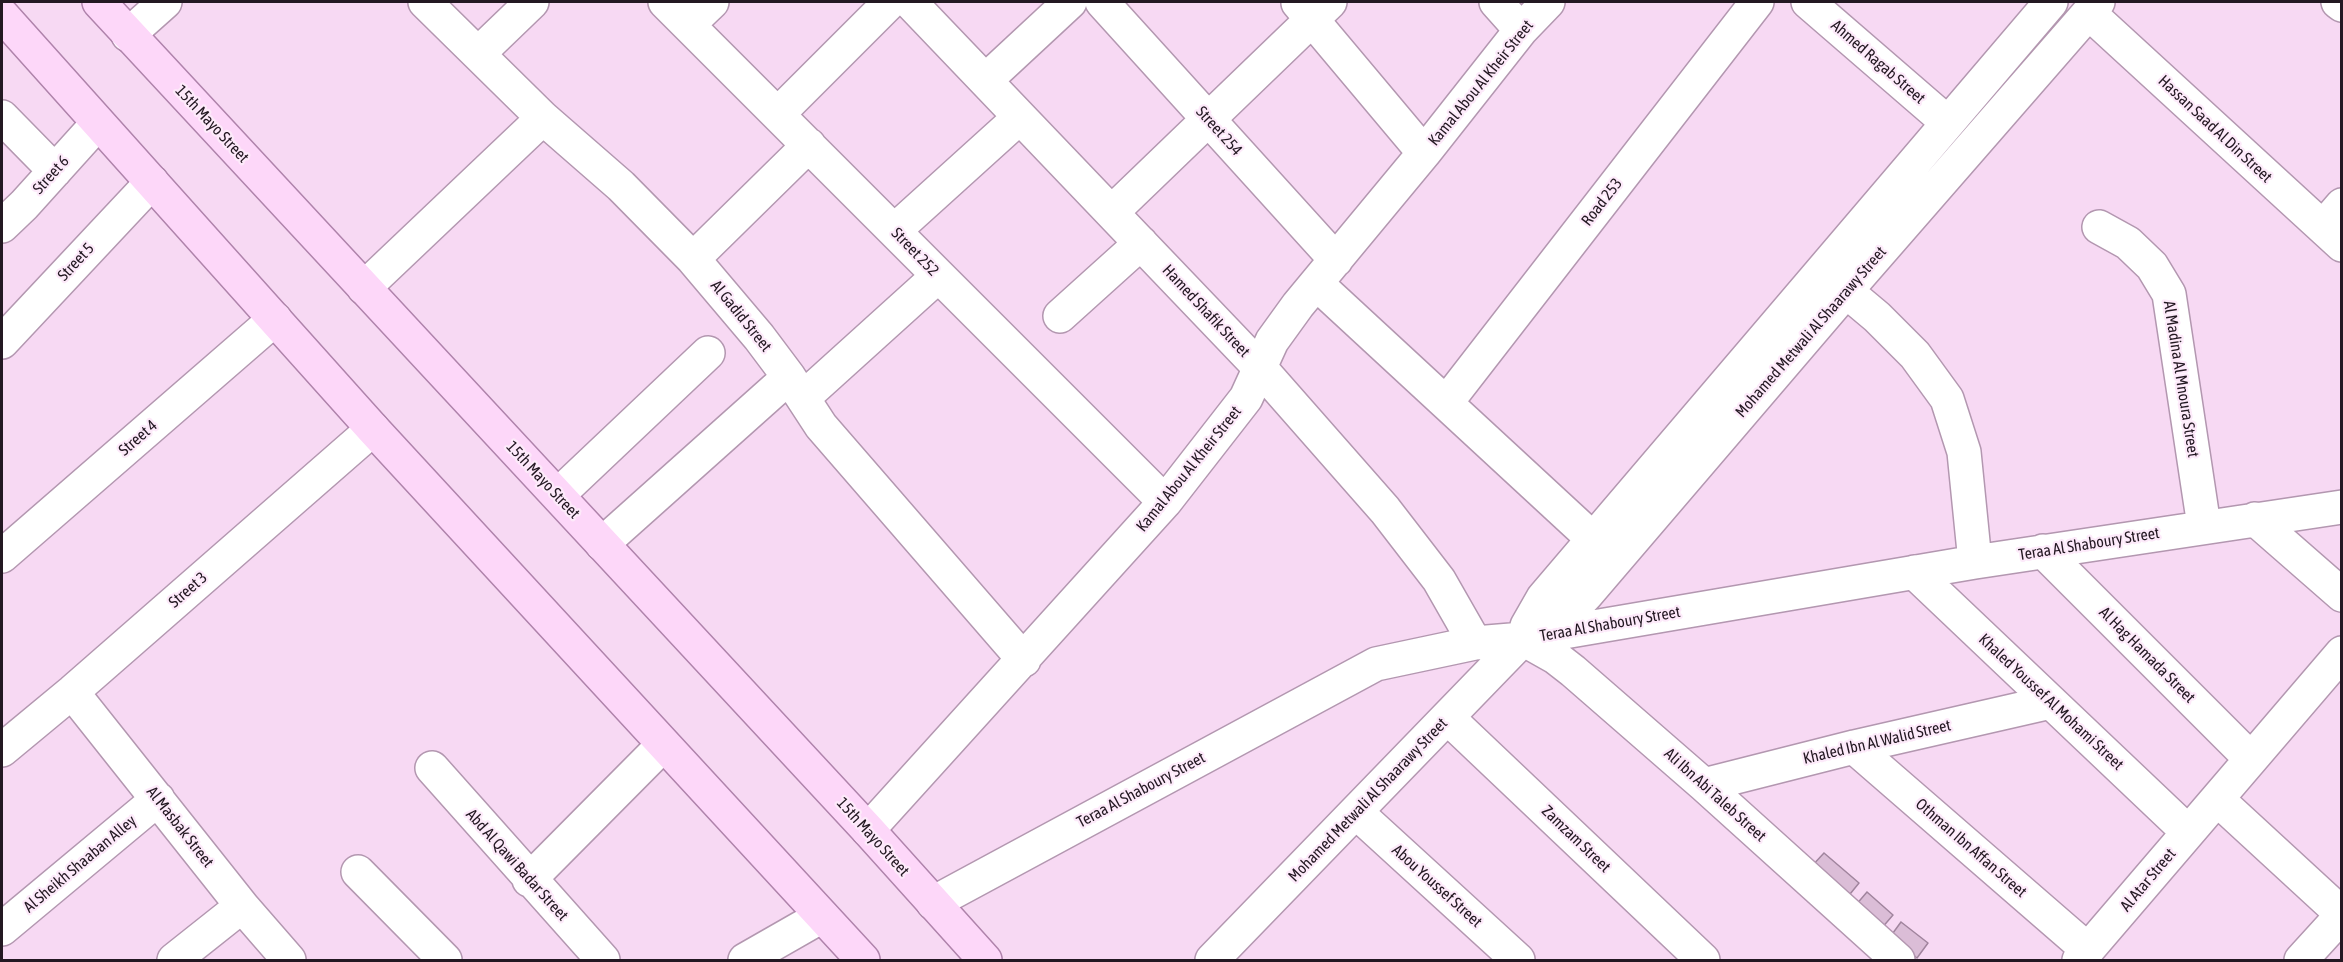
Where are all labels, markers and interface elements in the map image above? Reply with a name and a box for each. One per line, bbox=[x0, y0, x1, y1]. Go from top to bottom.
street label: Kamal Abou Al Kheir Street bbox=[1424, 16, 1538, 150]
street label: Ahmed Ragab Street bbox=[1827, 16, 1929, 108]
street label: Hassan Saad Al Din Street bbox=[2154, 71, 2276, 187]
street label: 15th Mayo Street bbox=[171, 81, 253, 167]
street label: Street 254 bbox=[1192, 102, 1246, 160]
street label: Street 6 bbox=[29, 152, 73, 198]
street label: Road 253 bbox=[1577, 174, 1627, 230]
street label: Street 252 bbox=[887, 224, 943, 280]
street label: Street 5 bbox=[54, 239, 98, 285]
street label: Mohamed Metwali Al Shaarawy Street bbox=[1731, 243, 1891, 421]
street label: Hamed Shafik Street bbox=[1158, 261, 1254, 361]
street label: Al Gadid Street bbox=[706, 276, 776, 356]
street label: Al Madina Al Mnoura Street bbox=[2159, 299, 2203, 459]
street label: Kamal Abou Al Kheir Street bbox=[1132, 402, 1246, 536]
street label: Street 4 bbox=[115, 416, 161, 460]
street label: 15th Mayo Street bbox=[502, 437, 584, 523]
street label: Teraa Al Shaboury Street bbox=[2017, 523, 2161, 565]
street label: Street 3 bbox=[165, 568, 211, 612]
street label: Teraa Al Shaboury Street bbox=[1538, 602, 1682, 646]
street label: Al Hag Hamada Street bbox=[2095, 603, 2199, 707]
street label: Khaled Youssef Al Mohami Street bbox=[1975, 630, 2127, 774]
street label: Mohamed Metwali Al Shaarawy Street bbox=[1285, 714, 1451, 886]
street label: Khaled Ibn Al Walid Street bbox=[1801, 716, 1953, 768]
street label: Ali Ibn Abi Taleb Street bbox=[1660, 744, 1770, 846]
street label: Teraa Al Shaboury Street bbox=[1074, 748, 1208, 832]
street label: Al Masbak Street bbox=[142, 783, 218, 871]
street label: 15th Mayo Street bbox=[833, 794, 913, 880]
street label: Othman Ibn Affan Street bbox=[1911, 794, 2031, 902]
street label: Zamzam Street bbox=[1538, 801, 1614, 877]
street label: Abd Al Qawi Badar Street bbox=[462, 805, 572, 925]
street label: Al Sheikh Shaaban Alley bbox=[20, 811, 140, 917]
street label: Abou Youssef Street bbox=[1388, 841, 1486, 931]
street label: Al Atar Street bbox=[2116, 845, 2180, 915]

